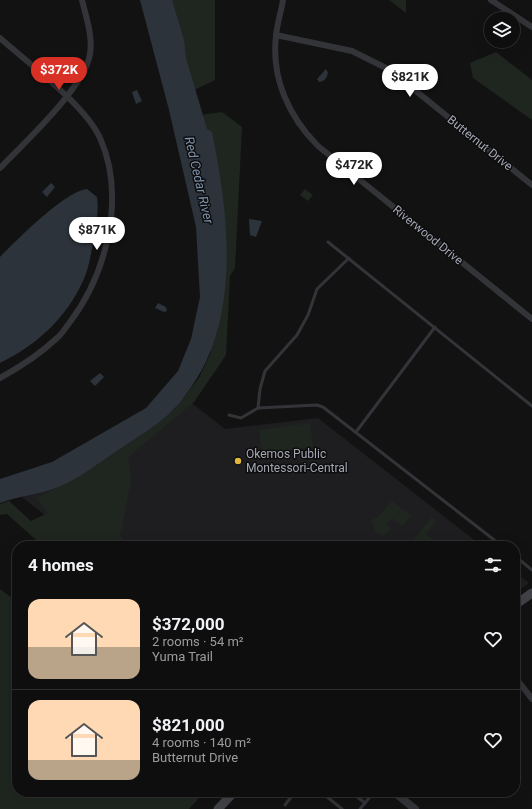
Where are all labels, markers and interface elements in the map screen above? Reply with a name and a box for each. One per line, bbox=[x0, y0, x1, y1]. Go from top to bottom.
map controls bbox=[484, 12, 520, 48]
button: layers bbox=[484, 12, 520, 48]
pin: $372K bbox=[31, 57, 87, 91]
text: $372K bbox=[40, 62, 78, 77]
pin: $821K bbox=[382, 64, 438, 98]
text: $821K bbox=[391, 69, 429, 84]
street label: Butternut Drive bbox=[445, 113, 515, 173]
water label: Red Cedar River bbox=[182, 135, 216, 226]
pin: $472K bbox=[326, 152, 382, 186]
text: $472K bbox=[335, 157, 373, 172]
street label: Riverwood Drive bbox=[390, 202, 466, 268]
pin: $871K bbox=[69, 217, 125, 251]
text: $871K bbox=[78, 222, 116, 237]
place label: Okemos Public Montessori-Central bbox=[246, 447, 348, 475]
marker: Okemos Public Montessori-Central bbox=[233, 456, 243, 466]
icon: filters bbox=[482, 554, 504, 576]
text: 4 homes bbox=[28, 555, 94, 575]
text: $372,000 bbox=[152, 614, 224, 634]
icon: home bbox=[60, 615, 108, 663]
icon: heart bbox=[482, 628, 504, 650]
text: 2 rooms · 54 m² bbox=[152, 634, 244, 649]
text: Yuma Trail bbox=[152, 649, 213, 664]
text: $821,000 bbox=[152, 715, 224, 735]
icon: home bbox=[60, 716, 108, 764]
icon: heart bbox=[482, 729, 504, 751]
text: 4 rooms · 140 m² bbox=[152, 735, 251, 750]
text: Butternut Drive bbox=[152, 750, 238, 765]

